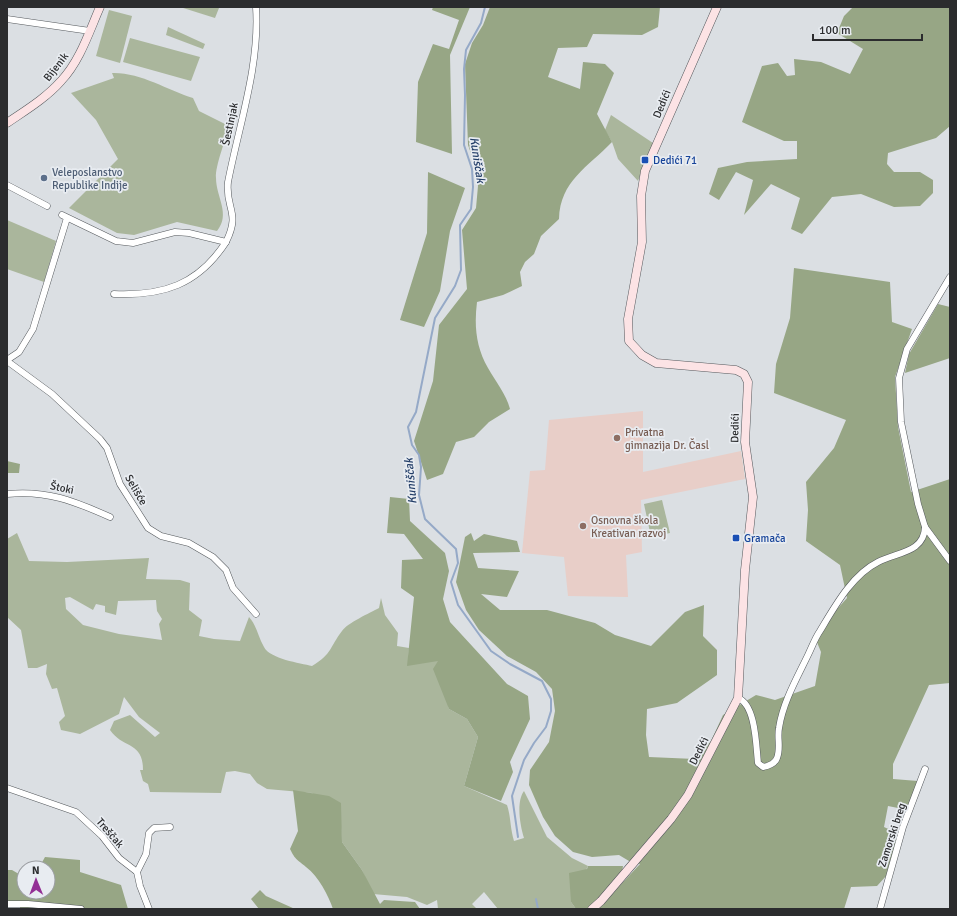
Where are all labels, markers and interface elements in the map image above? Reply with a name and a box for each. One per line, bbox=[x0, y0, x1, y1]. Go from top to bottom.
scale bar bbox=[813, 16, 922, 42]
text: 100 m bbox=[819, 23, 851, 38]
street label: Bijenik bbox=[41, 50, 71, 84]
street label: Dedići bbox=[650, 88, 674, 120]
street label: Šestinjak bbox=[218, 101, 241, 147]
water label: Kuniščak bbox=[466, 136, 488, 185]
place label: Dedići 71 bbox=[653, 154, 697, 167]
marker: Dedići 71 bbox=[640, 155, 650, 165]
place label: Veleposlanstvo Republike Indije bbox=[52, 166, 128, 192]
marker: Veleposlanstvo Republike Indije bbox=[39, 173, 49, 183]
street label: Dedići bbox=[728, 413, 742, 443]
place label: Privatna gimnazija Dr. Časl bbox=[625, 426, 709, 452]
marker: Privatna gimnazija Dr. Časl bbox=[612, 433, 622, 443]
water label: Kuniščak bbox=[401, 456, 420, 505]
street label: Selišće bbox=[122, 472, 150, 508]
street label: Štoki bbox=[49, 478, 75, 497]
place label: Osnovna škola Kreativan razvoj bbox=[591, 514, 666, 540]
marker: Osnovna škola Kreativan razvoj bbox=[578, 521, 588, 531]
place label: Gramača bbox=[744, 532, 786, 545]
marker: Gramača bbox=[731, 533, 741, 543]
street label: Dedići bbox=[686, 735, 712, 767]
street label: Zamorski breg bbox=[876, 801, 909, 869]
street label: Treščak bbox=[94, 815, 127, 851]
north arrow bbox=[16, 860, 56, 900]
text: N bbox=[32, 864, 40, 877]

